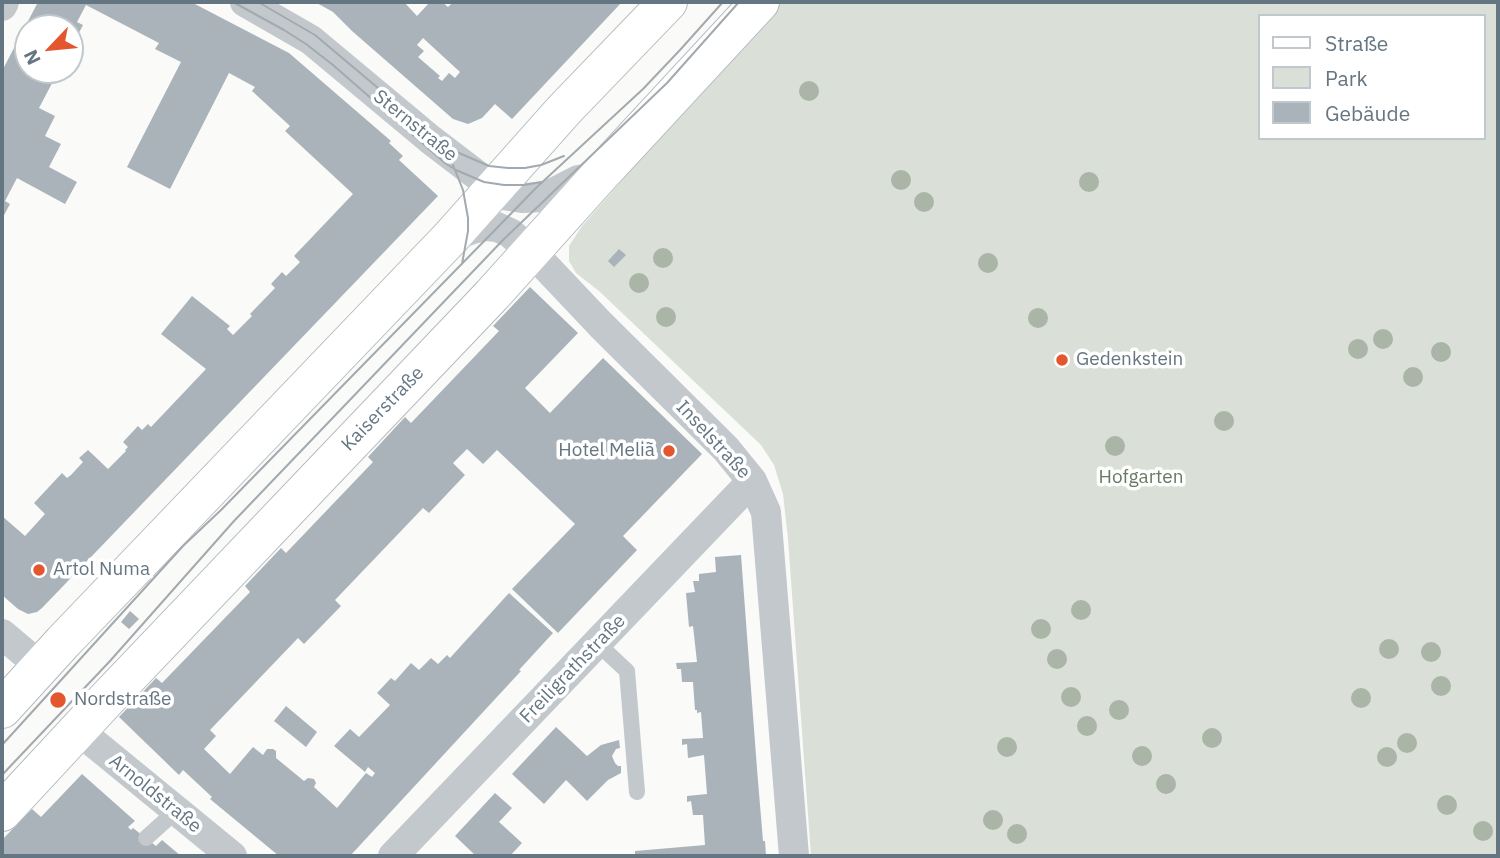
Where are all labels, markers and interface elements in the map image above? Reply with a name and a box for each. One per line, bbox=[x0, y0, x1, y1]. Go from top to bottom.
north arrow bbox=[14, 14, 84, 84]
legend bbox=[1258, 14, 1486, 140]
text: Straße bbox=[1325, 29, 1388, 57]
text: N bbox=[18, 46, 46, 69]
text: Park bbox=[1325, 64, 1368, 92]
street label: Sternstraße bbox=[368, 85, 462, 167]
text: Gebäude bbox=[1325, 99, 1410, 127]
place label: Gedenkstein bbox=[1076, 349, 1183, 371]
marker: Gedenkstein bbox=[1054, 352, 1070, 368]
street label: Kaiserstraße bbox=[337, 362, 429, 456]
street label: Inselstraße bbox=[671, 396, 755, 484]
place label: Hotel Meliã bbox=[558, 440, 655, 462]
marker: Hotel Meliã bbox=[661, 443, 677, 459]
park label: Hofgarten bbox=[1098, 467, 1184, 489]
place label: Artol Numa bbox=[53, 559, 150, 581]
marker: Artol Numa bbox=[31, 562, 47, 578]
street label: Freiligrathstraße bbox=[515, 610, 631, 728]
place label: Nordstraße bbox=[74, 689, 171, 711]
marker: Nordstraße bbox=[48, 690, 68, 710]
street label: Arnoldstraße bbox=[104, 750, 206, 838]

